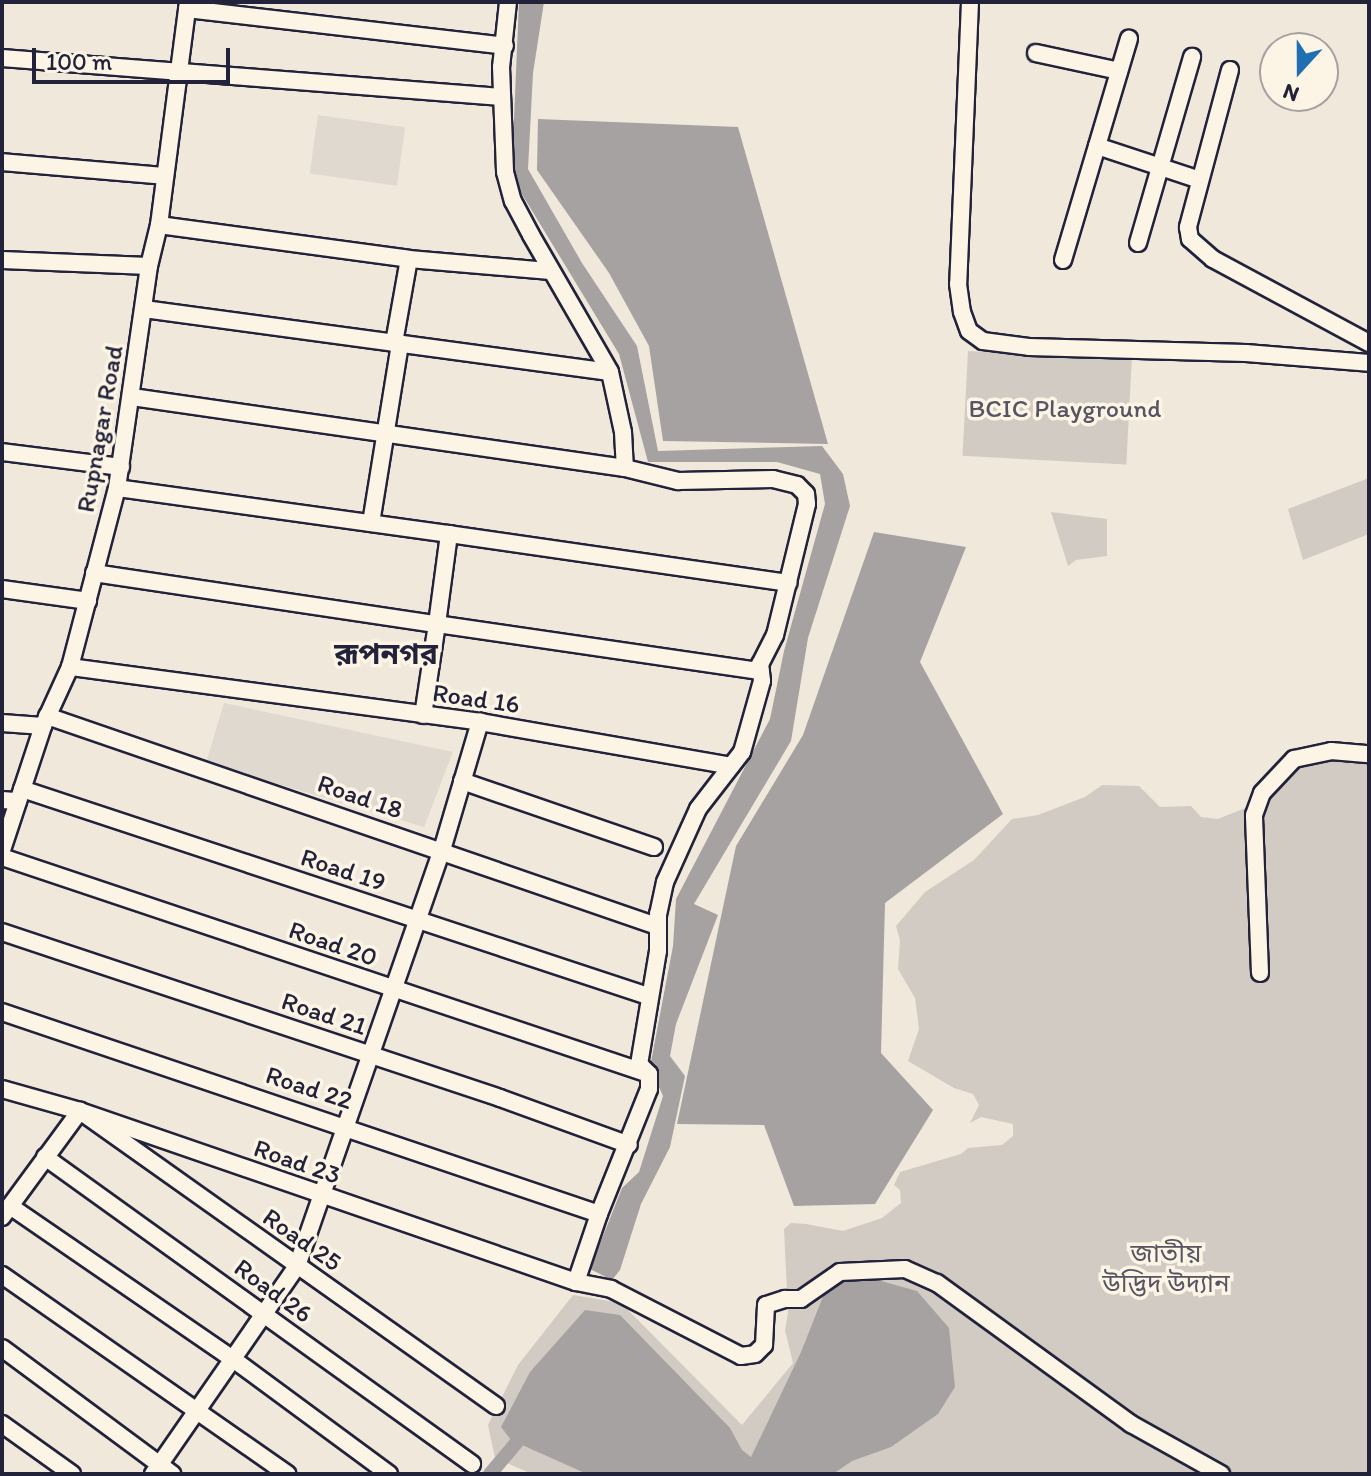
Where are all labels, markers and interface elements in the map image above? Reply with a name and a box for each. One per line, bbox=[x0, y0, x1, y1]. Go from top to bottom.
scale bar bbox=[36, 32, 234, 82]
north arrow bbox=[1259, 32, 1339, 112]
text: 100 m bbox=[46, 47, 112, 76]
text: N bbox=[1279, 78, 1303, 108]
street label: Rupnagar Road bbox=[70, 343, 130, 515]
park label: BCIC Playground bbox=[968, 393, 1162, 425]
district label: রূপনগর bbox=[334, 636, 438, 672]
street label: Road 16 bbox=[430, 677, 522, 721]
street label: Road 18 bbox=[313, 768, 407, 826]
street label: Road 19 bbox=[297, 842, 389, 898]
street label: Road 20 bbox=[285, 914, 381, 974]
street label: Road 21 bbox=[278, 986, 370, 1042]
street label: Road 22 bbox=[262, 1059, 356, 1117]
street label: Road 23 bbox=[250, 1133, 344, 1191]
street label: Road 25 bbox=[257, 1202, 347, 1278]
park label: জাতীয় উদ্ভিদ উদ্যান bbox=[1102, 1238, 1230, 1300]
street label: Road 26 bbox=[228, 1252, 318, 1330]

